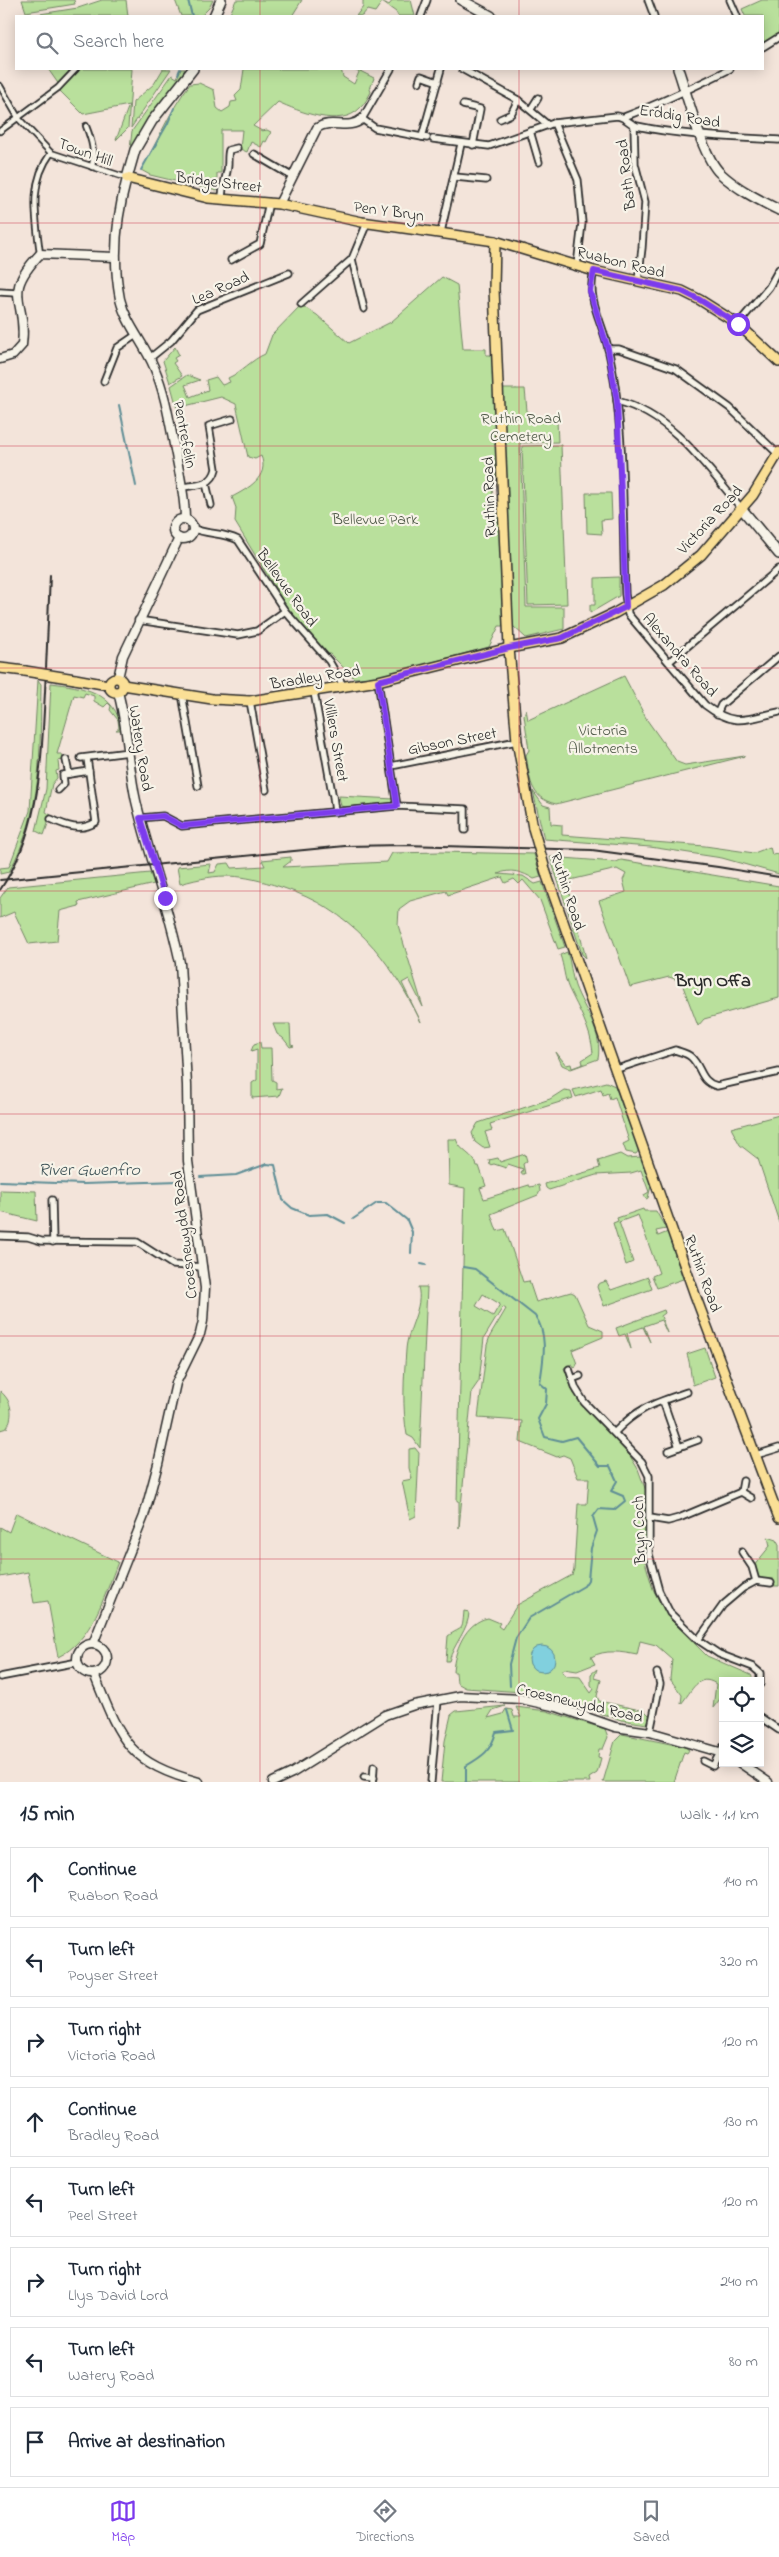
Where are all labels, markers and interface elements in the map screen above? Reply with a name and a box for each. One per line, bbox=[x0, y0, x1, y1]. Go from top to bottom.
search box bbox=[15, 15, 764, 70]
icon: search bbox=[33, 29, 61, 57]
text: Search here bbox=[73, 29, 164, 56]
street label: Erddig Road bbox=[638, 99, 722, 135]
street label: Town Hill bbox=[55, 132, 116, 174]
street label: Bath Road bbox=[611, 138, 643, 213]
street label: Bridge Street bbox=[173, 166, 264, 200]
street label: Pen Y Bryn bbox=[352, 195, 426, 229]
street label: Ruabon Road bbox=[574, 240, 667, 285]
street label: Lea Road bbox=[188, 266, 253, 312]
route start bbox=[727, 313, 750, 336]
street label: Pentrefelin bbox=[166, 398, 202, 471]
park label: Ruthin Road Cemetery bbox=[481, 407, 561, 449]
street label: Ruthin Road bbox=[477, 456, 503, 538]
street label: Victoria Road bbox=[671, 480, 749, 561]
park label: Bellevue Park bbox=[331, 508, 419, 532]
street label: Bellevue Road bbox=[249, 543, 323, 632]
street label: Alexandra Road bbox=[636, 608, 723, 703]
street label: Bradley Road bbox=[268, 659, 362, 697]
street label: Villiers Street bbox=[316, 696, 354, 784]
street label: Watery Road bbox=[121, 704, 159, 793]
park label: Victoria Allotments bbox=[568, 719, 638, 761]
street label: Gibson Street bbox=[406, 721, 499, 762]
street label: Ruthin Road bbox=[543, 850, 591, 934]
route end bbox=[154, 887, 177, 910]
district label: Bryn Offa bbox=[674, 969, 751, 996]
water label: River Gwenfro bbox=[38, 1158, 140, 1184]
street label: Croesnewydd Road bbox=[165, 1169, 205, 1300]
street label: Ruthin Road bbox=[677, 1232, 727, 1316]
street label: Bryn Coch bbox=[627, 1495, 653, 1565]
map controls bbox=[719, 1677, 764, 1767]
button: locate bbox=[719, 1677, 764, 1722]
street label: Croesnewydd Road bbox=[514, 1678, 645, 1730]
button: layers bbox=[719, 1722, 764, 1767]
text: 15 min bbox=[20, 1800, 74, 1830]
text: Walk · 1.1 km bbox=[680, 1803, 759, 1827]
text: Continue bbox=[68, 1857, 136, 1884]
icon: ahead bbox=[21, 1868, 49, 1896]
text: 140 m bbox=[723, 1870, 758, 1894]
text: Ruabon Road bbox=[68, 1884, 158, 1908]
text: Turn left bbox=[68, 1937, 135, 1964]
icon: left bbox=[21, 1948, 49, 1976]
text: 320 m bbox=[720, 1950, 758, 1974]
text: Poyser Street bbox=[68, 1964, 158, 1988]
text: Turn right bbox=[68, 2017, 141, 2044]
icon: right bbox=[21, 2028, 49, 2056]
text: 120 m bbox=[722, 2030, 758, 2054]
text: Victoria Road bbox=[68, 2044, 155, 2068]
text: Continue bbox=[68, 2097, 136, 2124]
icon: ahead bbox=[21, 2108, 49, 2136]
text: 130 m bbox=[723, 2110, 758, 2134]
text: Bradley Road bbox=[68, 2124, 159, 2148]
text: Turn left bbox=[68, 2177, 135, 2204]
icon: left bbox=[21, 2188, 49, 2216]
text: 120 m bbox=[722, 2190, 758, 2214]
text: Peel Street bbox=[68, 2204, 138, 2228]
text: Turn right bbox=[68, 2257, 141, 2284]
icon: right bbox=[21, 2268, 49, 2296]
text: 240 m bbox=[720, 2270, 758, 2294]
text: Llys David Lord bbox=[68, 2284, 168, 2308]
text: Turn left bbox=[68, 2337, 135, 2364]
icon: left bbox=[21, 2348, 49, 2376]
text: 80 m bbox=[729, 2350, 758, 2374]
text: Watery Road bbox=[68, 2364, 154, 2388]
icon: arrive bbox=[21, 2428, 49, 2456]
text: Arrive at destination bbox=[68, 2429, 225, 2456]
tab: Map bbox=[109, 2497, 137, 2548]
tab: Directions bbox=[356, 2497, 414, 2548]
tab: Saved bbox=[633, 2497, 670, 2548]

